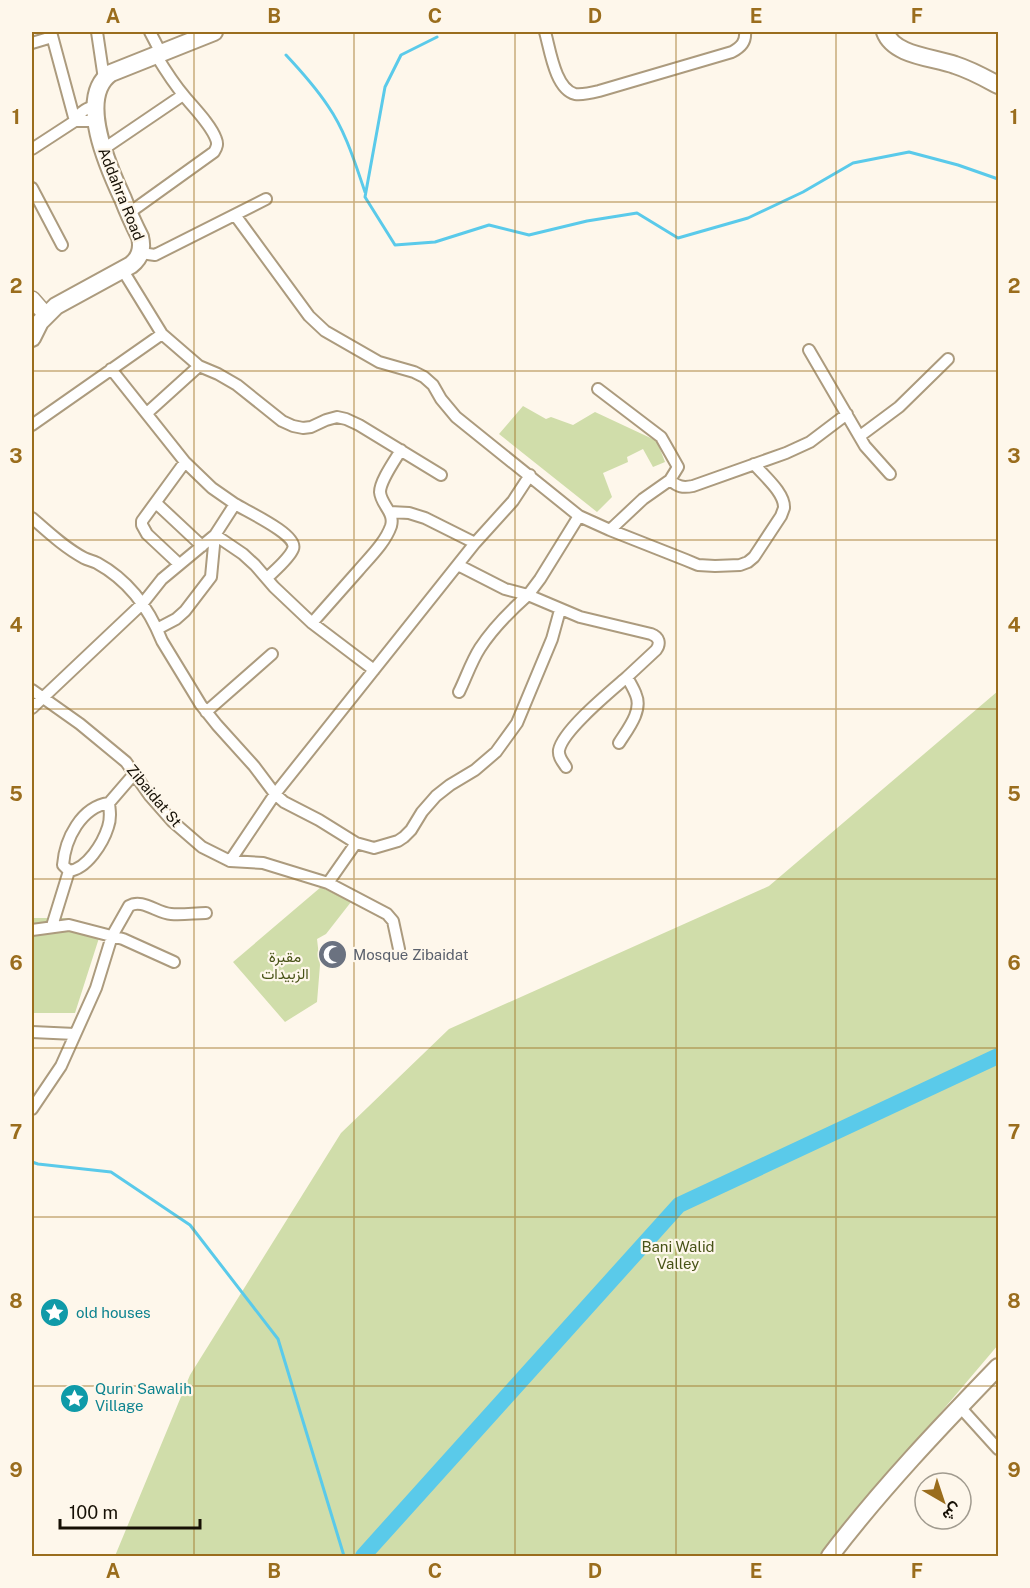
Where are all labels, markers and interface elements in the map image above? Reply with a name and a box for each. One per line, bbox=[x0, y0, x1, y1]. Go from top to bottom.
text: A bbox=[106, 4, 120, 28]
text: B bbox=[267, 4, 281, 28]
text: C bbox=[428, 4, 442, 28]
text: D bbox=[588, 4, 602, 28]
text: E bbox=[750, 4, 762, 28]
text: F bbox=[911, 4, 923, 28]
text: 1 bbox=[12, 105, 20, 129]
text: 1 bbox=[1010, 105, 1018, 129]
street label: Addahra Road bbox=[95, 145, 148, 243]
text: 2 bbox=[10, 274, 22, 298]
text: 2 bbox=[1008, 274, 1020, 298]
text: 3 bbox=[9, 444, 23, 468]
text: 3 bbox=[1007, 444, 1021, 468]
text: 4 bbox=[9, 613, 23, 637]
text: 4 bbox=[1007, 613, 1021, 637]
street label: Zibaidat St bbox=[123, 761, 185, 830]
text: 5 bbox=[9, 782, 23, 806]
text: 5 bbox=[1007, 782, 1021, 806]
mosque icon: Mosque Zibaidat bbox=[316, 939, 348, 971]
place label: Mosque Zibaidat bbox=[353, 946, 469, 963]
park label: مقبرة الزبيدات bbox=[261, 948, 309, 983]
text: 6 bbox=[9, 951, 23, 975]
text: 6 bbox=[1007, 951, 1021, 975]
text: 7 bbox=[10, 1120, 22, 1144]
text: 7 bbox=[1008, 1120, 1020, 1144]
park label: Bani Walid Valley bbox=[641, 1238, 715, 1272]
text: 8 bbox=[9, 1289, 23, 1313]
text: 8 bbox=[1007, 1289, 1021, 1313]
place icon: old houses bbox=[39, 1297, 71, 1329]
place label: old houses bbox=[76, 1304, 151, 1321]
place label: Qurin Sawalih Village bbox=[95, 1380, 192, 1414]
place icon: Qurin Sawalih Village bbox=[58, 1382, 90, 1414]
text: 9 bbox=[9, 1458, 23, 1482]
text: 9 bbox=[1007, 1458, 1021, 1482]
north arrow bbox=[913, 1471, 973, 1531]
scale bar bbox=[60, 1492, 200, 1530]
text: ش bbox=[939, 1499, 966, 1526]
text: 100 m bbox=[69, 1502, 118, 1523]
text: A bbox=[106, 1559, 120, 1583]
text: B bbox=[267, 1559, 281, 1583]
text: C bbox=[428, 1559, 442, 1583]
text: D bbox=[588, 1559, 602, 1583]
text: E bbox=[750, 1559, 762, 1583]
text: F bbox=[911, 1559, 923, 1583]

